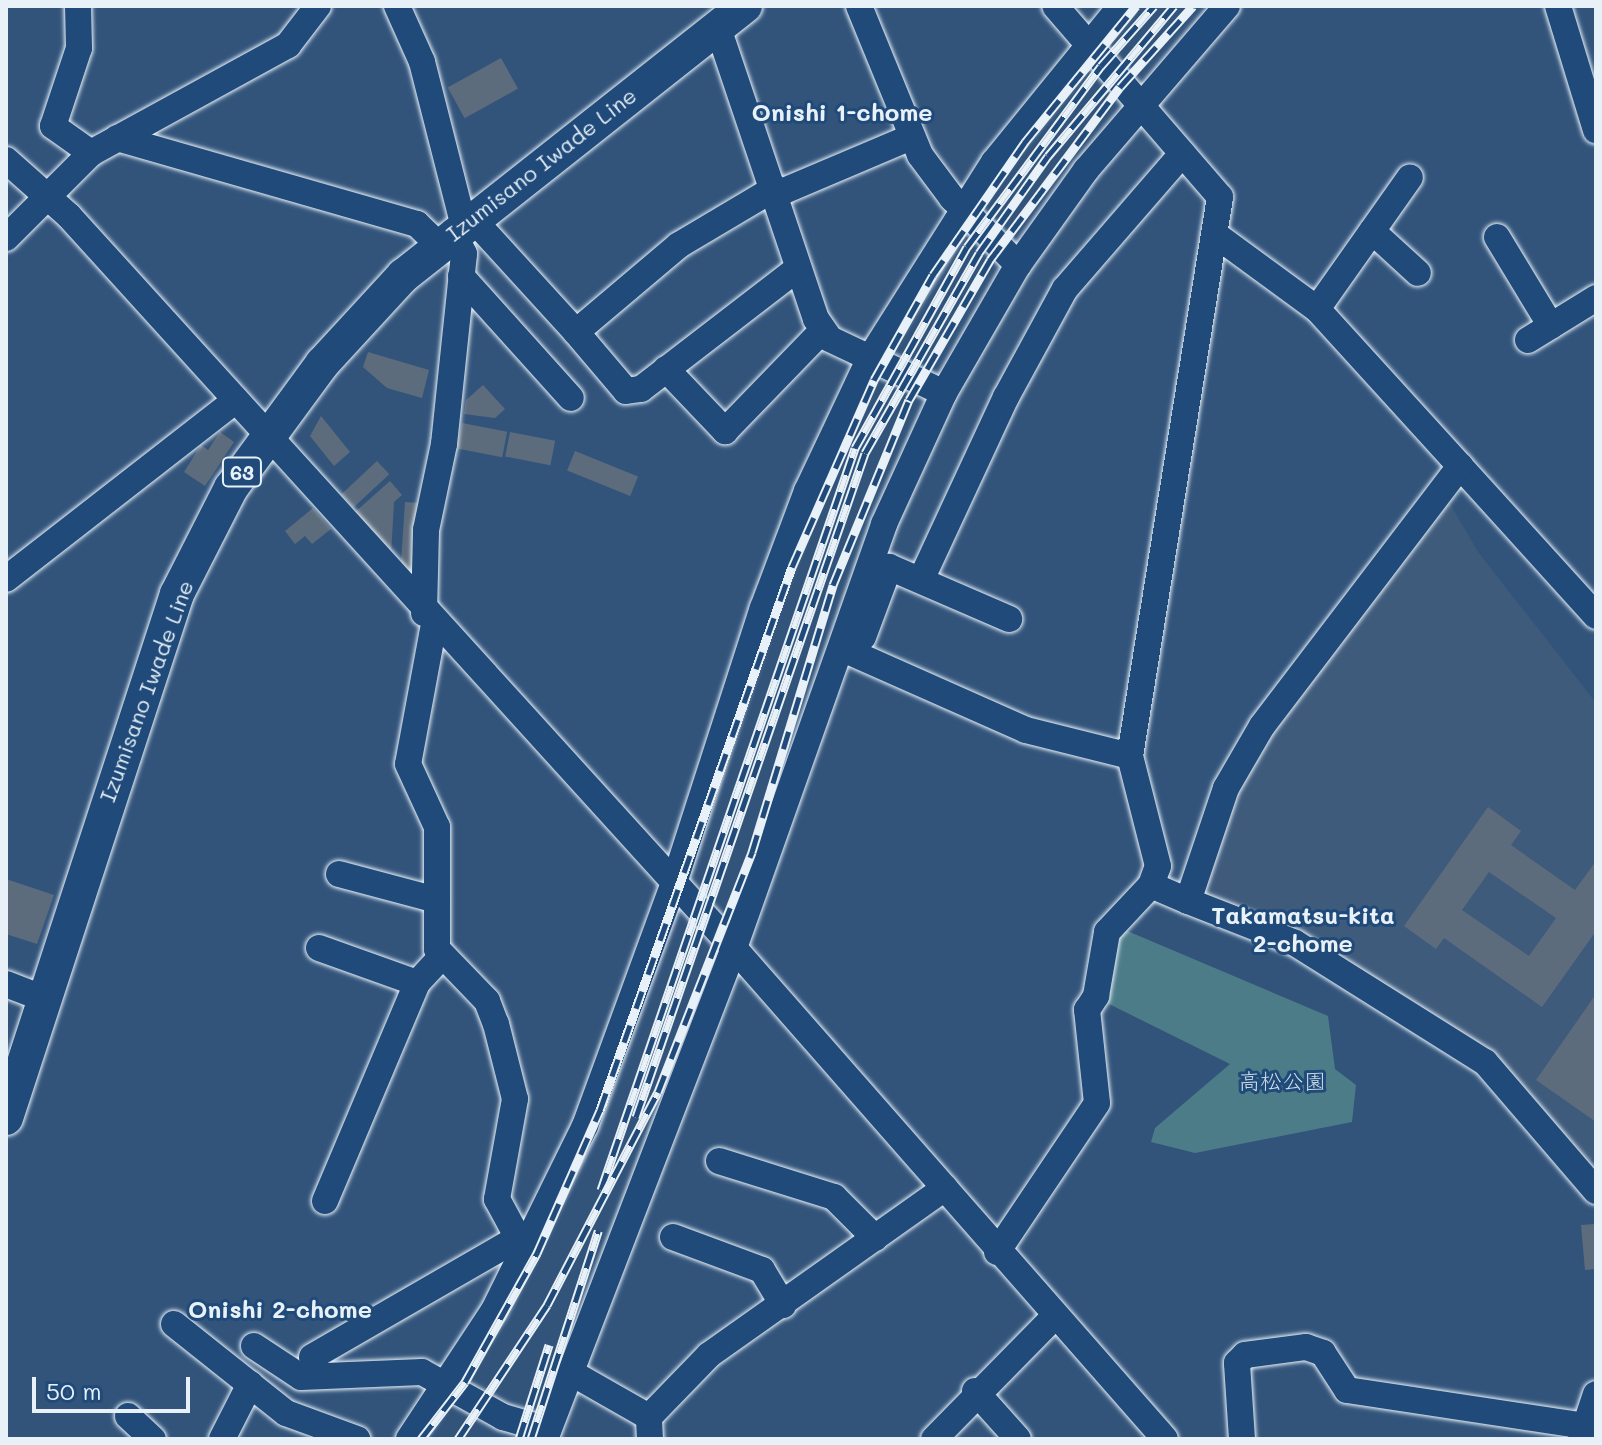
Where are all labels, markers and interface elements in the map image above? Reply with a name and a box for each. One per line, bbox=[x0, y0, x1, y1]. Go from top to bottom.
street label: Izumisano Iwade Line bbox=[441, 82, 641, 246]
district label: Onishi 1-chome bbox=[751, 98, 933, 126]
road number: 63 bbox=[220, 456, 264, 488]
street label: Izumisano Iwade Line bbox=[94, 577, 198, 805]
district label: Takamatsu-kita 2-chome bbox=[1211, 901, 1395, 957]
park label: 高松公園 bbox=[1238, 1068, 1326, 1094]
district label: Onishi 2-chome bbox=[188, 1295, 372, 1323]
scale bar bbox=[36, 1361, 194, 1411]
text: 50 m bbox=[46, 1375, 102, 1406]

